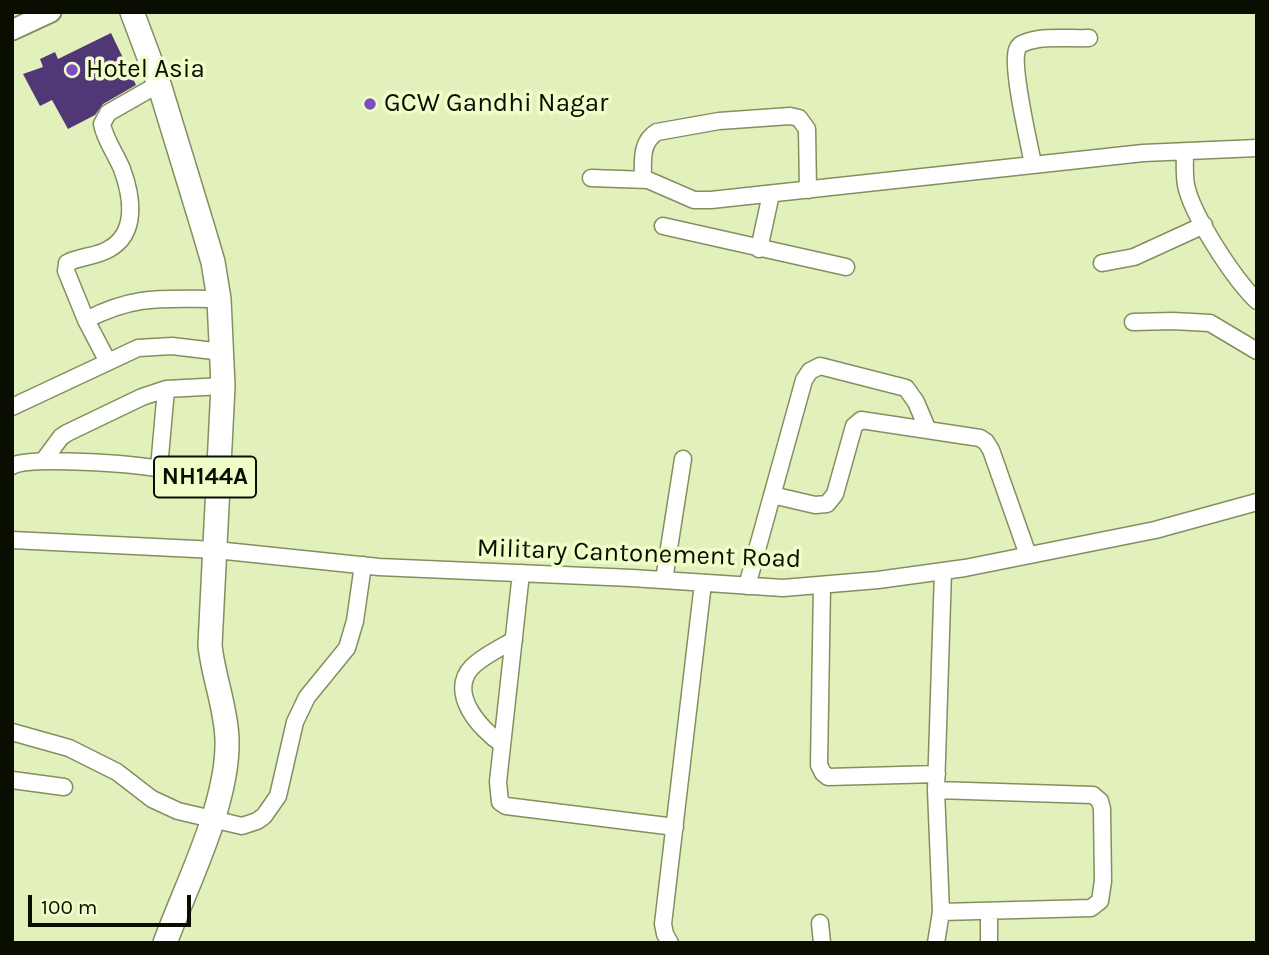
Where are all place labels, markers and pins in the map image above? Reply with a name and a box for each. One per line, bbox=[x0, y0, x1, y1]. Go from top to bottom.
place label: Hotel Asia bbox=[86, 54, 205, 86]
marker: Hotel Asia bbox=[64, 62, 80, 78]
place label: GCW Gandhi Nagar bbox=[384, 88, 608, 120]
marker: GCW Gandhi Nagar bbox=[362, 96, 378, 112]

